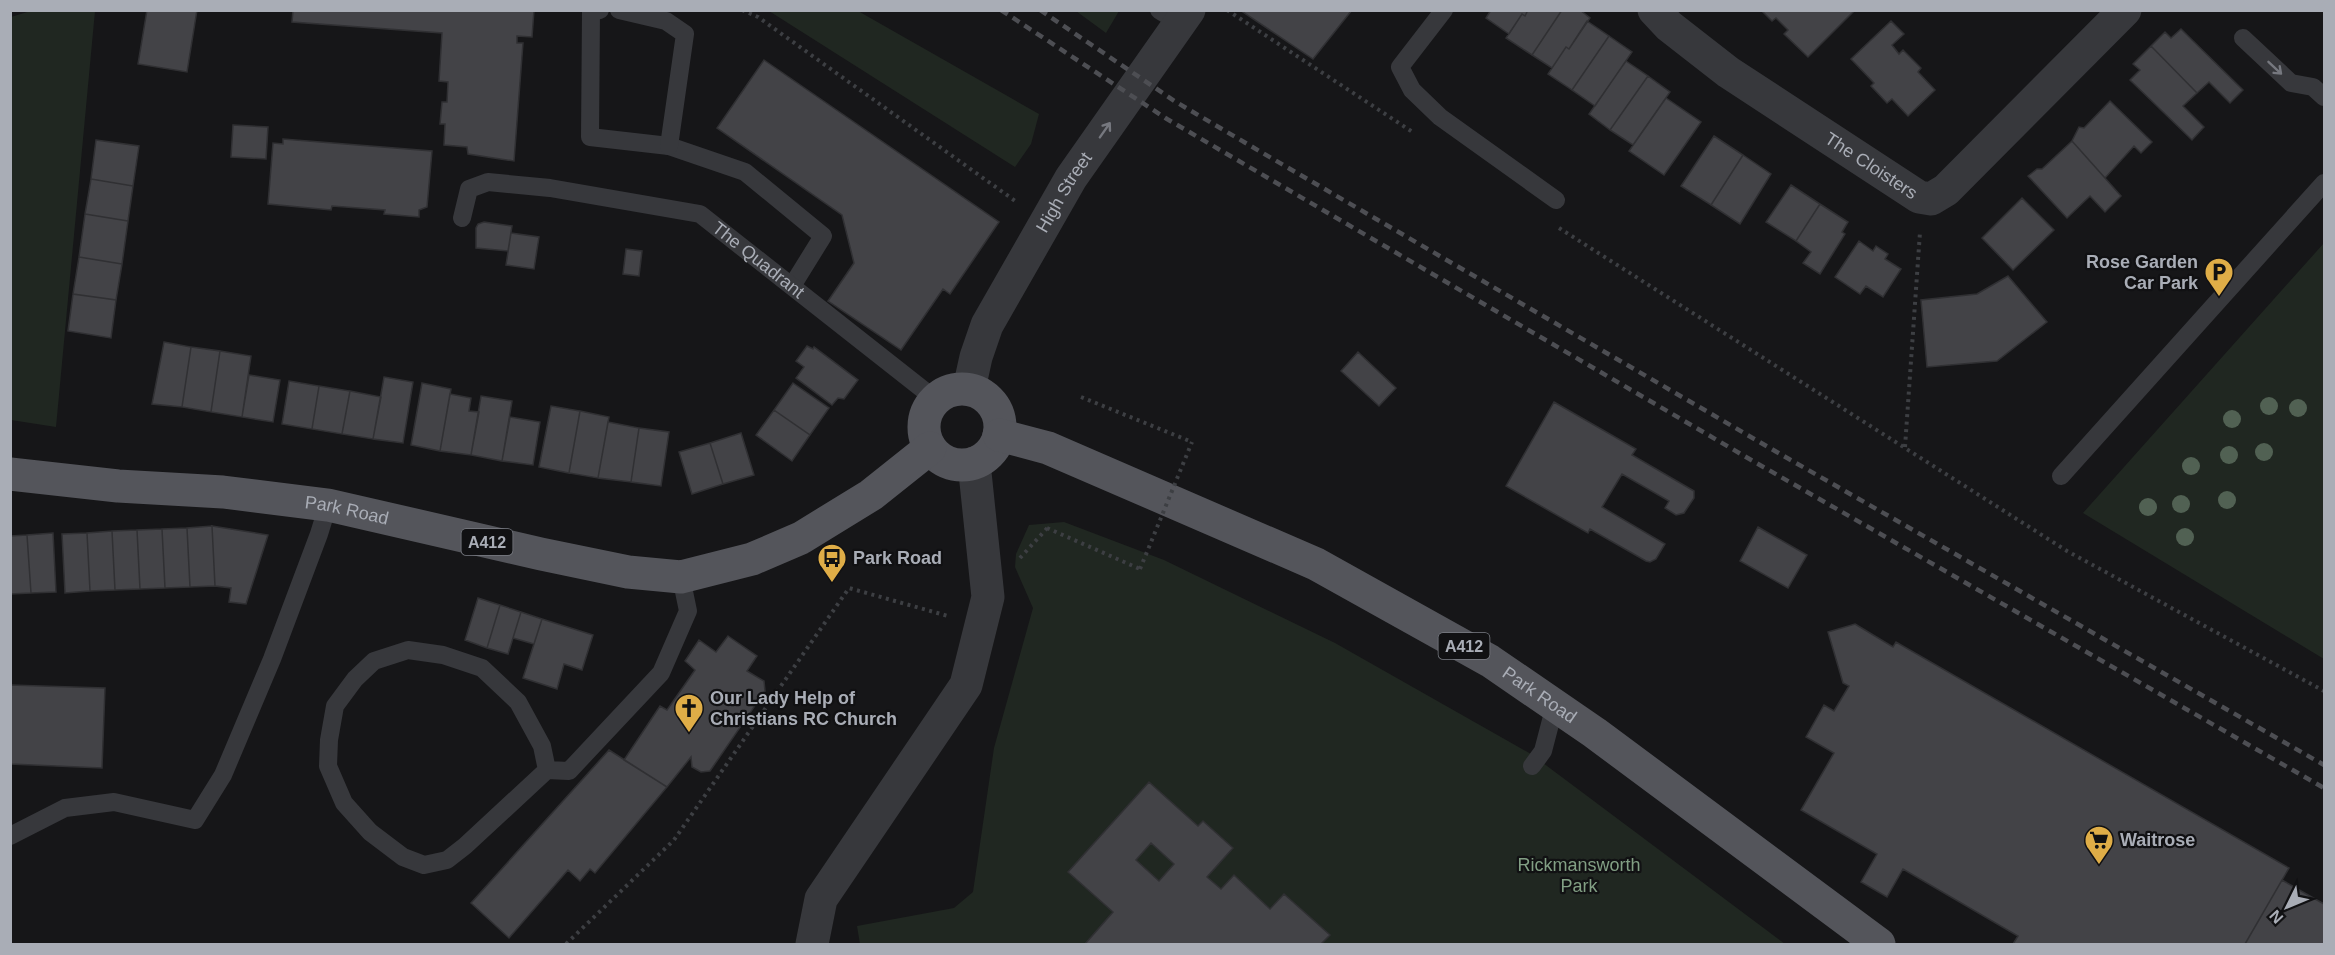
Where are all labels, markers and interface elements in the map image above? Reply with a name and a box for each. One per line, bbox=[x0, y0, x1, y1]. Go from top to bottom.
one-way arrow bbox=[2268, 61, 2283, 76]
one-way arrow bbox=[1099, 122, 1111, 138]
street label: The Cloisters bbox=[1821, 128, 1921, 203]
street label: High Street bbox=[1032, 148, 1096, 236]
street label: The Quadrant bbox=[709, 218, 808, 302]
place label: Rose Garden Car Park bbox=[2086, 252, 2199, 293]
parking icon: Rose Garden Car Park bbox=[2203, 256, 2235, 298]
street label: Park Road bbox=[304, 492, 391, 529]
road number: A412 bbox=[462, 529, 512, 555]
bus stop icon: Park Road bbox=[816, 542, 848, 584]
place label: Park Road bbox=[853, 548, 942, 568]
road number: A412 bbox=[1438, 633, 1490, 659]
street label: Park Road bbox=[1499, 663, 1580, 727]
place label: Our Lady Help of Christians RC Church bbox=[710, 688, 897, 729]
church icon: Our Lady Help of Christians RC Church bbox=[673, 692, 705, 734]
supermarket icon: Waitrose bbox=[2083, 824, 2115, 866]
place label: Waitrose bbox=[2120, 830, 2195, 850]
park label: Rickmansworth Park bbox=[1517, 855, 1641, 896]
north arrow bbox=[2257, 877, 2317, 937]
text: N bbox=[2266, 907, 2287, 927]

